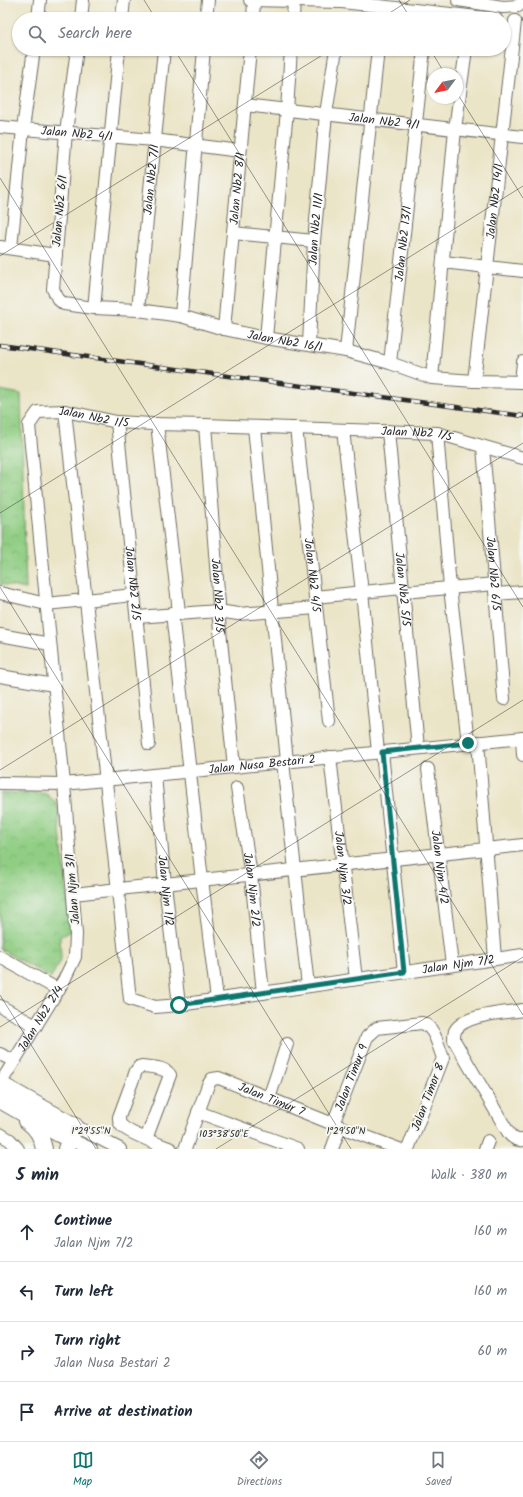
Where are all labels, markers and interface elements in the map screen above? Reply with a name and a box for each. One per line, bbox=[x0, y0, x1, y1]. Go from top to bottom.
search box bbox=[12, 12, 511, 56]
text: Search here bbox=[58, 22, 132, 46]
icon: search bbox=[26, 23, 48, 45]
north arrow bbox=[427, 68, 463, 104]
street label: Jalan Nb2 9/1 bbox=[348, 108, 421, 135]
street label: Jalan Nb2 4/1 bbox=[40, 121, 114, 146]
street label: Jalan Nb2 7/1 bbox=[138, 143, 164, 216]
street label: Jalan Nb2 8/1 bbox=[224, 151, 250, 226]
street label: Jalan Nb2 14/1 bbox=[481, 162, 508, 240]
street label: Jalan Nb2 6/1 bbox=[47, 174, 73, 248]
street label: Jalan Nb2 11/1 bbox=[303, 192, 328, 266]
street label: Jalan Nb2 13/1 bbox=[389, 205, 416, 282]
street label: Jalan Nb2 16/1 bbox=[246, 325, 324, 357]
street label: Jalan Nb2 1/5 bbox=[58, 402, 131, 432]
street label: Jalan Nb2 1/5 bbox=[381, 422, 456, 447]
street label: Jalan Nb2 6/5 bbox=[481, 536, 506, 613]
street label: Jalan Nb2 4/5 bbox=[299, 537, 326, 615]
street label: Jalan Nb2 2/5 bbox=[120, 545, 146, 623]
street label: Jalan Nb2 5/5 bbox=[390, 551, 416, 629]
street label: Jalan Nb2 3/5 bbox=[206, 557, 230, 635]
route end bbox=[459, 734, 477, 752]
street label: Jalan Nusa Bestari 2 bbox=[207, 749, 317, 779]
street label: Jalan Njm 4/2 bbox=[426, 829, 454, 905]
street label: Jalan Njm 3/2 bbox=[329, 830, 357, 906]
street label: Jalan Njm 2/2 bbox=[238, 851, 266, 928]
street label: Jalan Njm 3/1 bbox=[60, 852, 86, 925]
street label: Jalan Njm 1/2 bbox=[153, 854, 179, 927]
street label: Jalan Njm 7/2 bbox=[420, 950, 496, 979]
street label: Jalan Nb2 2/4 bbox=[13, 981, 68, 1055]
route start bbox=[170, 996, 188, 1014]
street label: Jalan Timur 9 bbox=[330, 1041, 373, 1114]
street label: Jalan Timor 8 bbox=[406, 1060, 450, 1134]
street label: Jalan Timur 7 bbox=[236, 1077, 308, 1121]
text: 1°29'55"N bbox=[71, 1123, 111, 1139]
text: 1°29'50"N bbox=[326, 1123, 366, 1139]
text: 103°38'50"E bbox=[199, 1126, 250, 1142]
text: 5 min bbox=[16, 1162, 59, 1189]
text: Walk · 380 m bbox=[431, 1165, 507, 1186]
text: Continue bbox=[54, 1209, 112, 1233]
icon: ahead bbox=[16, 1221, 38, 1243]
text: 160 m bbox=[474, 1221, 507, 1242]
text: Jalan Njm 7/2 bbox=[54, 1233, 133, 1254]
text: Turn left bbox=[54, 1280, 114, 1304]
icon: left bbox=[16, 1281, 38, 1303]
text: 160 m bbox=[474, 1281, 507, 1302]
text: Turn right bbox=[54, 1329, 121, 1353]
icon: right bbox=[16, 1341, 38, 1363]
text: 60 m bbox=[478, 1341, 507, 1362]
text: Jalan Nusa Bestari 2 bbox=[54, 1353, 170, 1374]
text: Arrive at destination bbox=[54, 1400, 193, 1424]
icon: arrive bbox=[16, 1401, 38, 1423]
tab: Map bbox=[72, 1449, 94, 1491]
tab: Directions bbox=[237, 1449, 282, 1491]
tab: Saved bbox=[425, 1449, 451, 1491]

